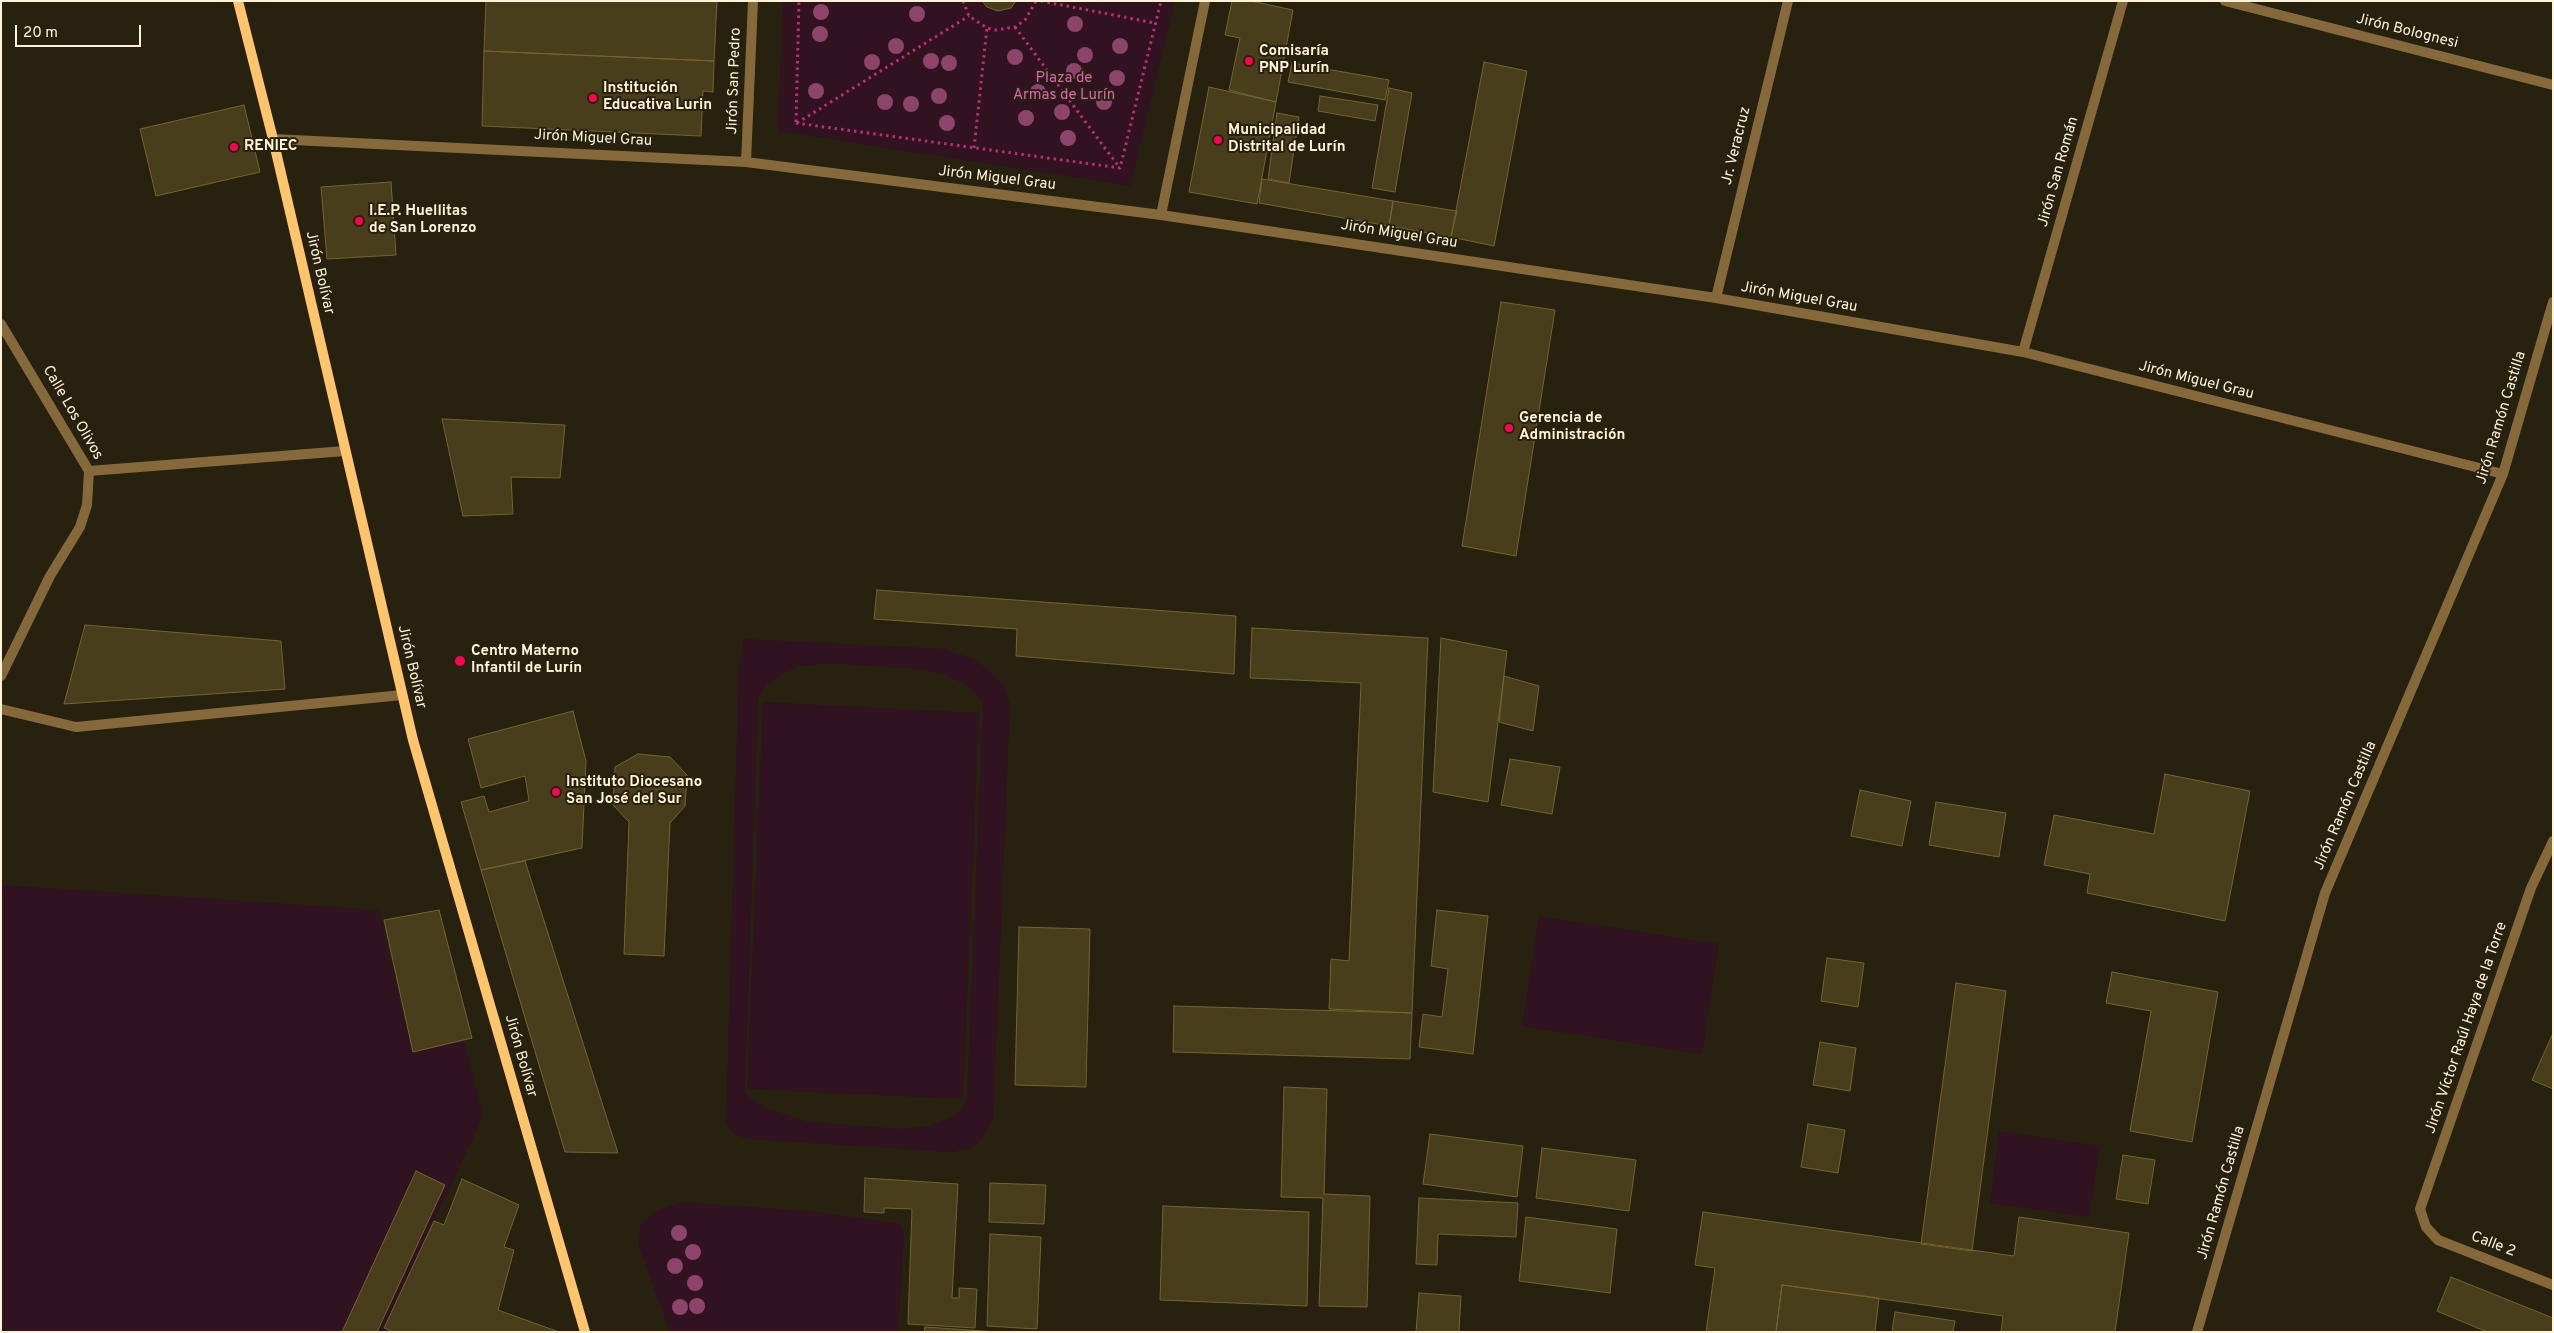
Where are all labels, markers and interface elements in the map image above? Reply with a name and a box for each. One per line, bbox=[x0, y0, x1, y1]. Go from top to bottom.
street label: Jirón Bolognesi bbox=[2354, 11, 2460, 53]
scale bar bbox=[18, 15, 144, 47]
text: 20 m bbox=[23, 24, 58, 43]
street label: Jirón San Pedro bbox=[724, 27, 746, 135]
place label: Comisaría PNP Lurín bbox=[1259, 43, 1329, 78]
marker: Comisaría PNP Lurín bbox=[1243, 55, 1255, 67]
park label: Plaza de Armas de Lurín bbox=[1013, 70, 1115, 105]
place label: Institución Educativa Lurin bbox=[603, 80, 712, 115]
marker: Institución Educativa Lurin bbox=[587, 92, 599, 104]
street label: Jr. Veracruz bbox=[1719, 105, 1755, 187]
street label: Jirón San Román bbox=[2035, 115, 2083, 229]
place label: Municipalidad Distrital de Lurín bbox=[1228, 122, 1346, 157]
street label: Jirón Miguel Grau bbox=[534, 127, 652, 151]
marker: Municipalidad Distrital de Lurín bbox=[1212, 134, 1224, 146]
place label: RENIEC bbox=[244, 138, 297, 156]
marker: RENIEC bbox=[228, 141, 240, 153]
street label: Jirón Miguel Grau bbox=[937, 163, 1057, 195]
place label: I.E.P. Huellitas de San Lorenzo bbox=[369, 203, 477, 238]
marker: I.E.P. Huellitas de San Lorenzo bbox=[353, 215, 365, 227]
street label: Jirón Miguel Grau bbox=[1339, 217, 1459, 253]
street label: Jirón Bolívar bbox=[301, 229, 337, 317]
street label: Jirón Miguel Grau bbox=[1739, 279, 1859, 317]
street label: Jirón Ramón Castilla bbox=[2473, 349, 2531, 487]
street label: Jirón Miguel Grau bbox=[2136, 358, 2256, 404]
street label: Calle Los Olivos bbox=[38, 363, 106, 463]
place label: Gerencia de Administración bbox=[1519, 410, 1625, 445]
marker: Gerencia de Administración bbox=[1503, 422, 1515, 434]
street label: Jirón Bolívar bbox=[393, 623, 429, 711]
place label: Centro Materno Infantil de Lurín bbox=[471, 643, 582, 678]
marker: Centro Materno Infantil de Lurín bbox=[453, 654, 467, 668]
street label: Jirón Ramón Castilla bbox=[2311, 739, 2381, 873]
place label: Instituto Diocesano San José del Sur bbox=[566, 774, 702, 809]
marker: Instituto Diocesano San José del Sur bbox=[550, 786, 562, 798]
street label: Jirón Víctor Raúl Haya de la Torre bbox=[2422, 920, 2512, 1136]
street label: Jirón Bolívar bbox=[500, 1013, 540, 1099]
street label: Jirón Ramón Castilla bbox=[2194, 1124, 2250, 1262]
street label: Calle 2 bbox=[2468, 1228, 2518, 1262]

